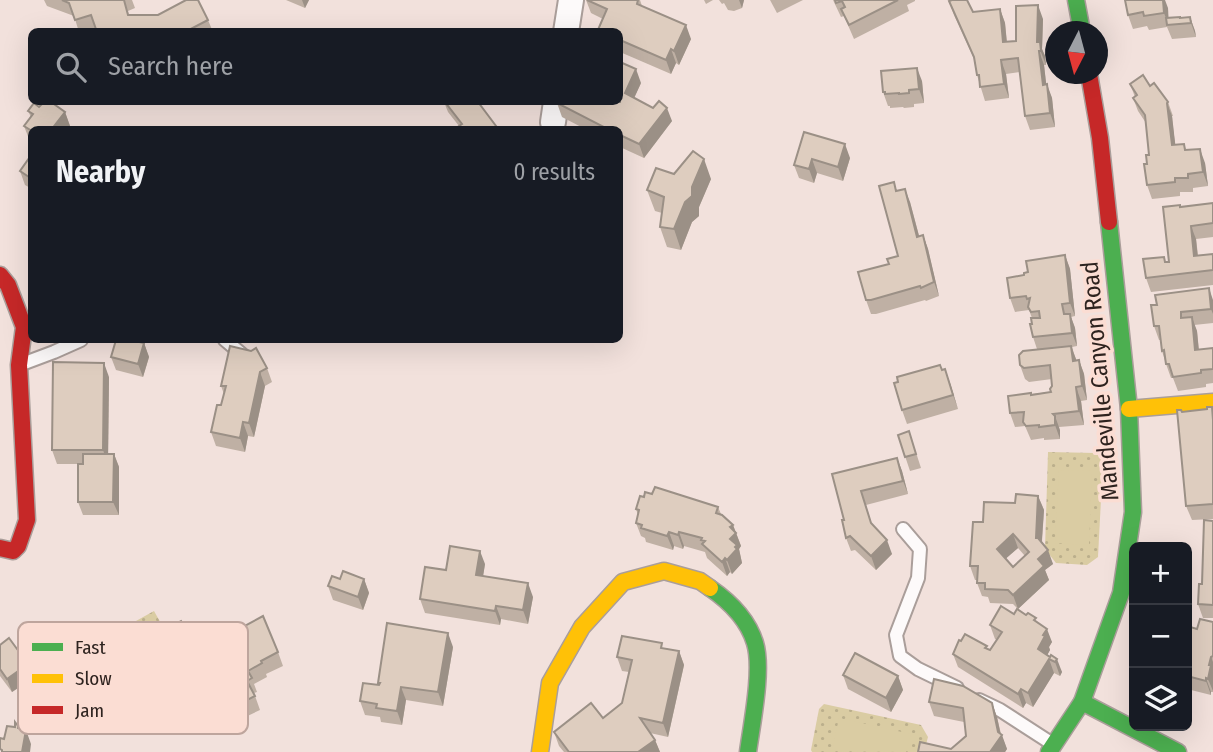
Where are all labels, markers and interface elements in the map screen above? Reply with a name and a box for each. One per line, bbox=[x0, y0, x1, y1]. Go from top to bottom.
north arrow bbox=[1045, 21, 1108, 84]
search box bbox=[28, 28, 623, 105]
icon: search bbox=[52, 48, 90, 86]
text: Search here bbox=[108, 51, 233, 82]
text: Nearby bbox=[56, 154, 145, 190]
text: 0 results bbox=[514, 158, 595, 186]
street label: Mandeville Canyon Road bbox=[1076, 260, 1124, 502]
map controls bbox=[1129, 542, 1192, 731]
button: + bbox=[1129, 542, 1192, 605]
button: − bbox=[1129, 605, 1192, 668]
legend bbox=[18, 622, 248, 734]
text: Fast bbox=[75, 636, 106, 659]
text: Slow bbox=[75, 667, 112, 690]
button: layers bbox=[1129, 668, 1192, 731]
text: Jam bbox=[75, 699, 104, 722]

